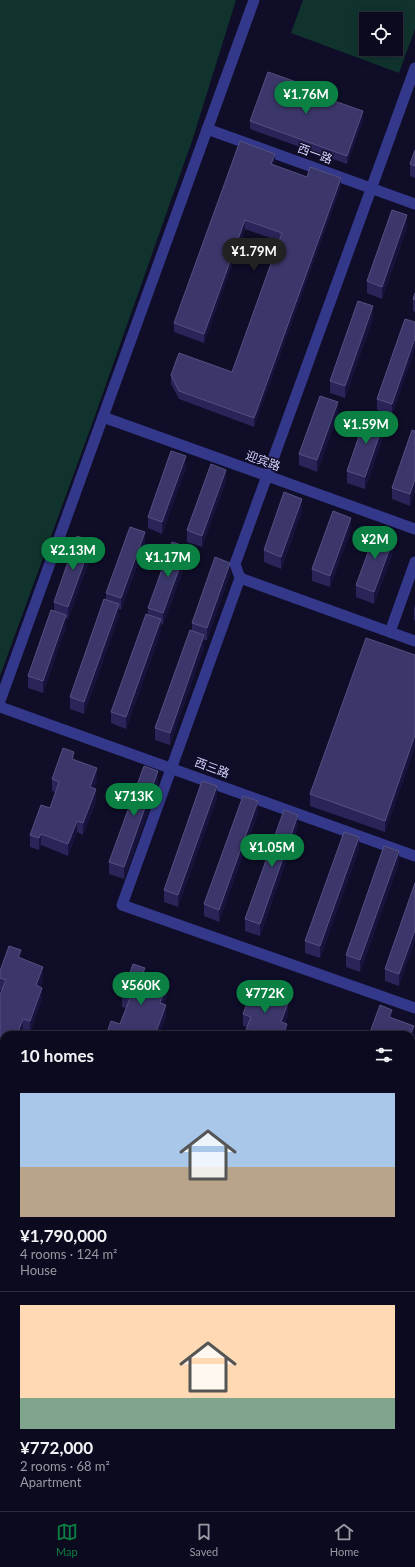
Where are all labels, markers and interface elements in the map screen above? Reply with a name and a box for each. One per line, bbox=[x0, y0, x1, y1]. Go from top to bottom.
map controls bbox=[359, 12, 403, 56]
button: locate bbox=[359, 12, 403, 56]
pin: ¥1.76M bbox=[273, 81, 339, 115]
text: ¥1.76M bbox=[283, 86, 329, 102]
street label: 西一路 bbox=[296, 140, 335, 167]
pin: ¥1.79M bbox=[221, 238, 287, 272]
text: ¥1.79M bbox=[231, 243, 277, 259]
pin: ¥1.59M bbox=[333, 411, 399, 445]
text: ¥1.59M bbox=[343, 416, 389, 432]
street label: 迎宾路 bbox=[244, 447, 283, 474]
pin: ¥2M bbox=[356, 526, 394, 560]
text: ¥2M bbox=[361, 531, 389, 547]
pin: ¥2.13M bbox=[40, 537, 106, 571]
text: ¥2.13M bbox=[50, 542, 96, 558]
pin: ¥1.17M bbox=[135, 544, 201, 578]
text: ¥1.17M bbox=[145, 549, 191, 565]
street label: 西三路 bbox=[193, 754, 232, 781]
pin: ¥713K bbox=[106, 783, 162, 817]
text: ¥713K bbox=[114, 788, 154, 804]
pin: ¥1.05M bbox=[239, 834, 305, 868]
text: ¥1.05M bbox=[249, 839, 295, 855]
pin: ¥560K bbox=[113, 972, 169, 1006]
text: ¥560K bbox=[121, 977, 161, 993]
pin: ¥772K bbox=[237, 980, 293, 1014]
text: ¥772K bbox=[245, 985, 285, 1001]
icon: filters bbox=[373, 1044, 395, 1066]
text: 10 homes bbox=[20, 1045, 94, 1066]
icon: home bbox=[172, 1119, 244, 1191]
text: ¥1,790,000 bbox=[20, 1225, 107, 1246]
text: 4 rooms · 124 m² bbox=[20, 1246, 117, 1262]
text: House bbox=[20, 1262, 57, 1278]
icon: home bbox=[172, 1331, 244, 1403]
text: ¥772,000 bbox=[20, 1437, 93, 1458]
text: 2 rooms · 68 m² bbox=[20, 1458, 110, 1474]
text: Apartment bbox=[20, 1474, 81, 1490]
tab: Map bbox=[56, 1521, 78, 1558]
tab: Saved bbox=[189, 1521, 218, 1558]
tab: Home bbox=[330, 1521, 359, 1558]

